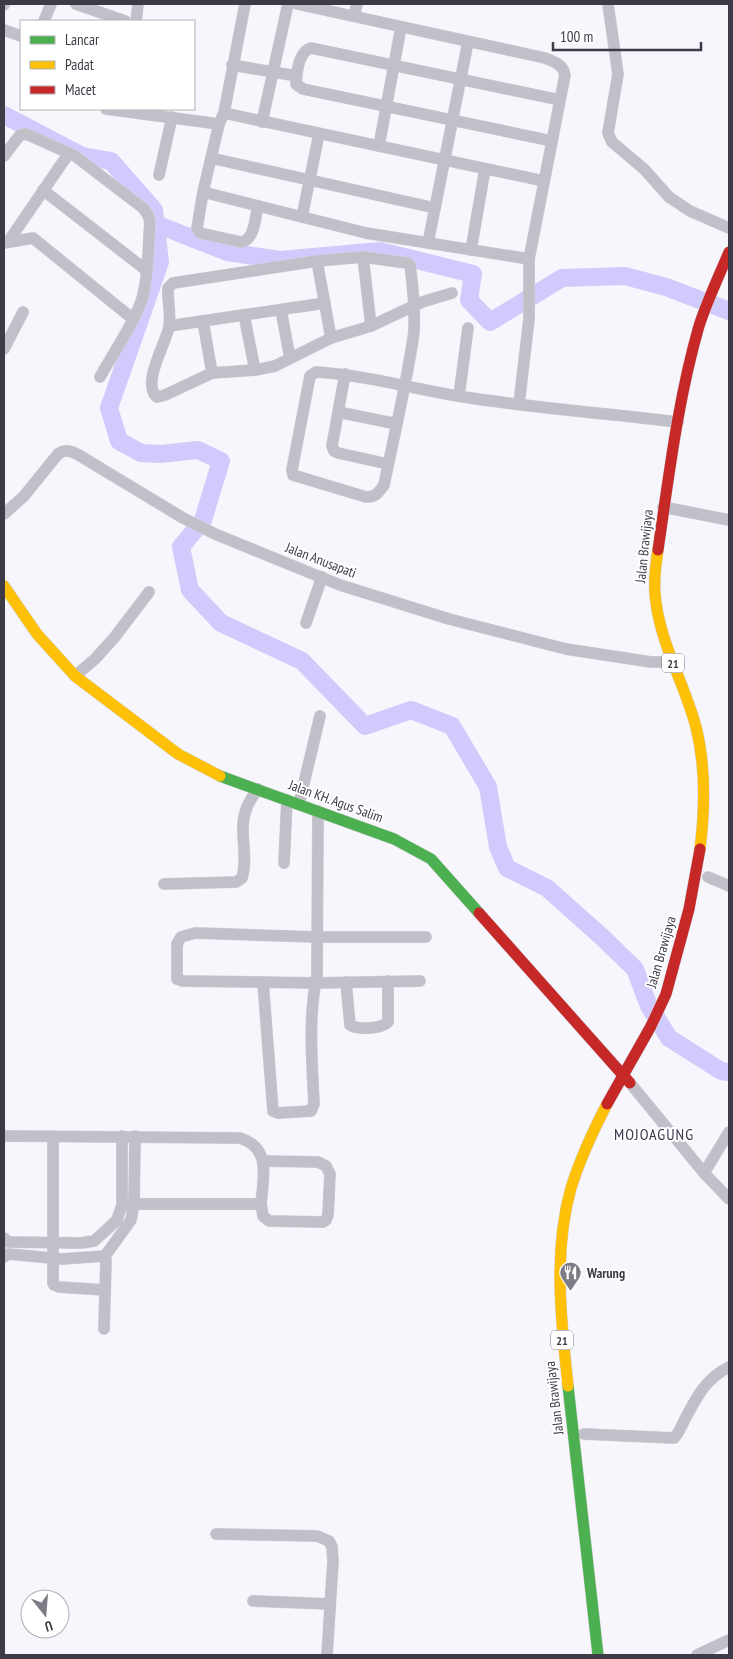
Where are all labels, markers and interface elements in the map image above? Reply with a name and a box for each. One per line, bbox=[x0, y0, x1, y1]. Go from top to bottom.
legend bbox=[20, 20, 195, 110]
scale bar bbox=[553, 20, 700, 52]
text: 100 m bbox=[560, 27, 593, 46]
text: Lancar bbox=[65, 30, 100, 49]
text: Padat bbox=[65, 55, 94, 74]
text: Macet bbox=[65, 80, 96, 99]
street label: Jalan Brawijaya bbox=[631, 508, 657, 585]
street label: Jalan Anusapati bbox=[282, 538, 359, 582]
road number: 21 bbox=[662, 654, 684, 672]
street label: Jalan KH. Agus Salim bbox=[286, 775, 386, 826]
street label: Jalan Brawijaya bbox=[642, 914, 680, 991]
district label: MOJOAGUNG bbox=[614, 1124, 694, 1144]
restaurant icon: Warung bbox=[559, 1261, 583, 1292]
place label: Warung bbox=[586, 1264, 625, 1282]
road number: 21 bbox=[551, 1330, 573, 1350]
street label: Jalan Brawijaya bbox=[541, 1360, 568, 1437]
north arrow bbox=[20, 1589, 70, 1639]
text: U bbox=[43, 1617, 55, 1636]

